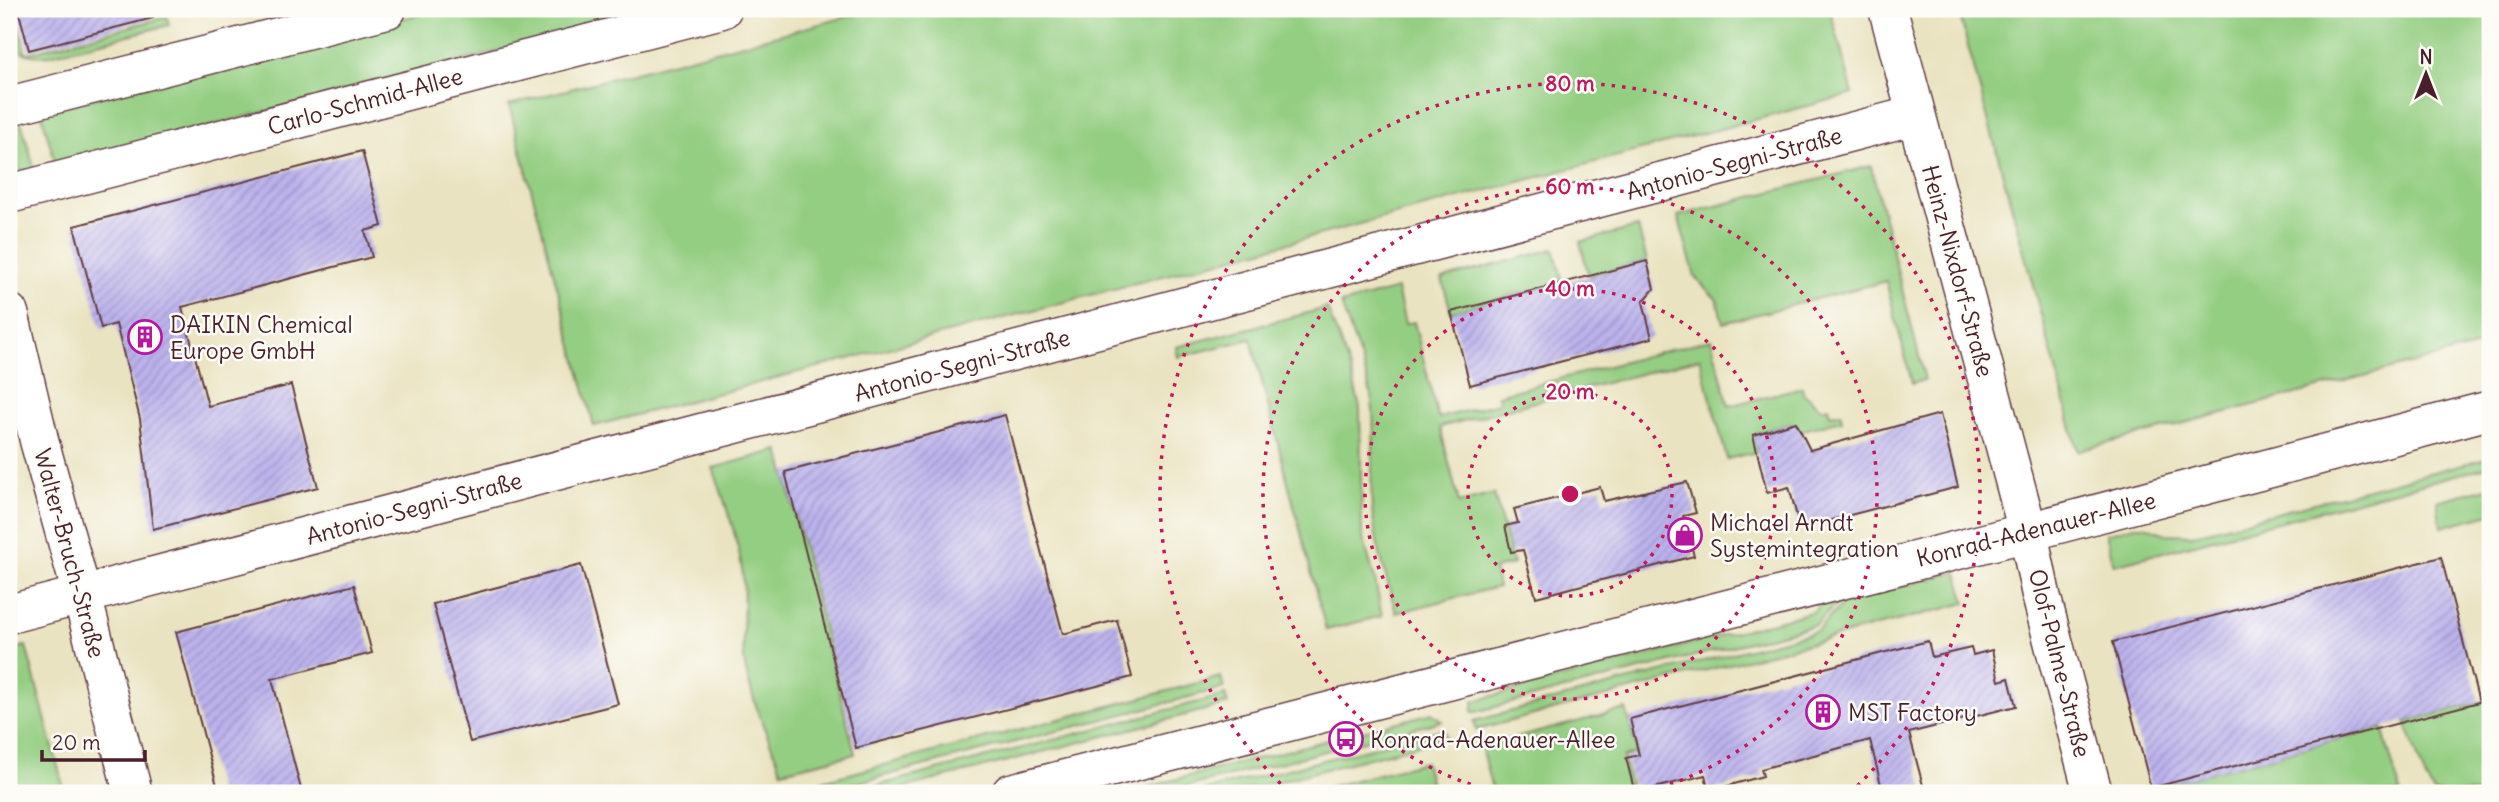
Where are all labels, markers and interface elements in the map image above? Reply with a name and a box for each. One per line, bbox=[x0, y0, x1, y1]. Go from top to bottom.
north arrow bbox=[2390, 38, 2460, 108]
text: N bbox=[2419, 45, 2433, 69]
street label: Carlo-Schmid-Allee bbox=[264, 61, 466, 141]
text: 80 m bbox=[1545, 70, 1595, 97]
street label: Antonio-Segni-Straße bbox=[1623, 120, 1845, 206]
street label: Heinz-Nixdorf-Straße bbox=[1916, 162, 2000, 380]
text: 60 m bbox=[1545, 173, 1595, 200]
text: 40 m bbox=[1545, 275, 1595, 302]
place label: DAIKIN Chemical Europe GmbH bbox=[170, 310, 353, 365]
building icon: DAIKIN Chemical Europe GmbH bbox=[126, 318, 164, 356]
street label: Antonio-Segni-Straße bbox=[851, 322, 1073, 408]
text: 20 m bbox=[1546, 378, 1595, 405]
street label: Walter-Bruch-Straße bbox=[28, 445, 112, 661]
street label: Antonio-Segni-Straße bbox=[303, 465, 525, 551]
centre of rings bbox=[1558, 482, 1582, 506]
street label: Konrad-Adenauer-Allee bbox=[1913, 485, 2159, 573]
place label: Michael Arndt Systemintegration bbox=[1710, 508, 1899, 563]
shop icon: Michael Arndt Systemintegration bbox=[1666, 516, 1704, 554]
street label: Olof-Palme-Straße bbox=[2023, 566, 2097, 760]
building icon: MST Factory bbox=[1804, 693, 1842, 731]
place label: MST Factory bbox=[1848, 698, 1977, 727]
scale bar bbox=[42, 718, 145, 762]
bus stop icon: Konrad-Adenauer-Allee bbox=[1327, 720, 1365, 758]
place label: Konrad-Adenauer-Allee bbox=[1370, 725, 1616, 754]
text: 20 m bbox=[52, 729, 101, 756]

